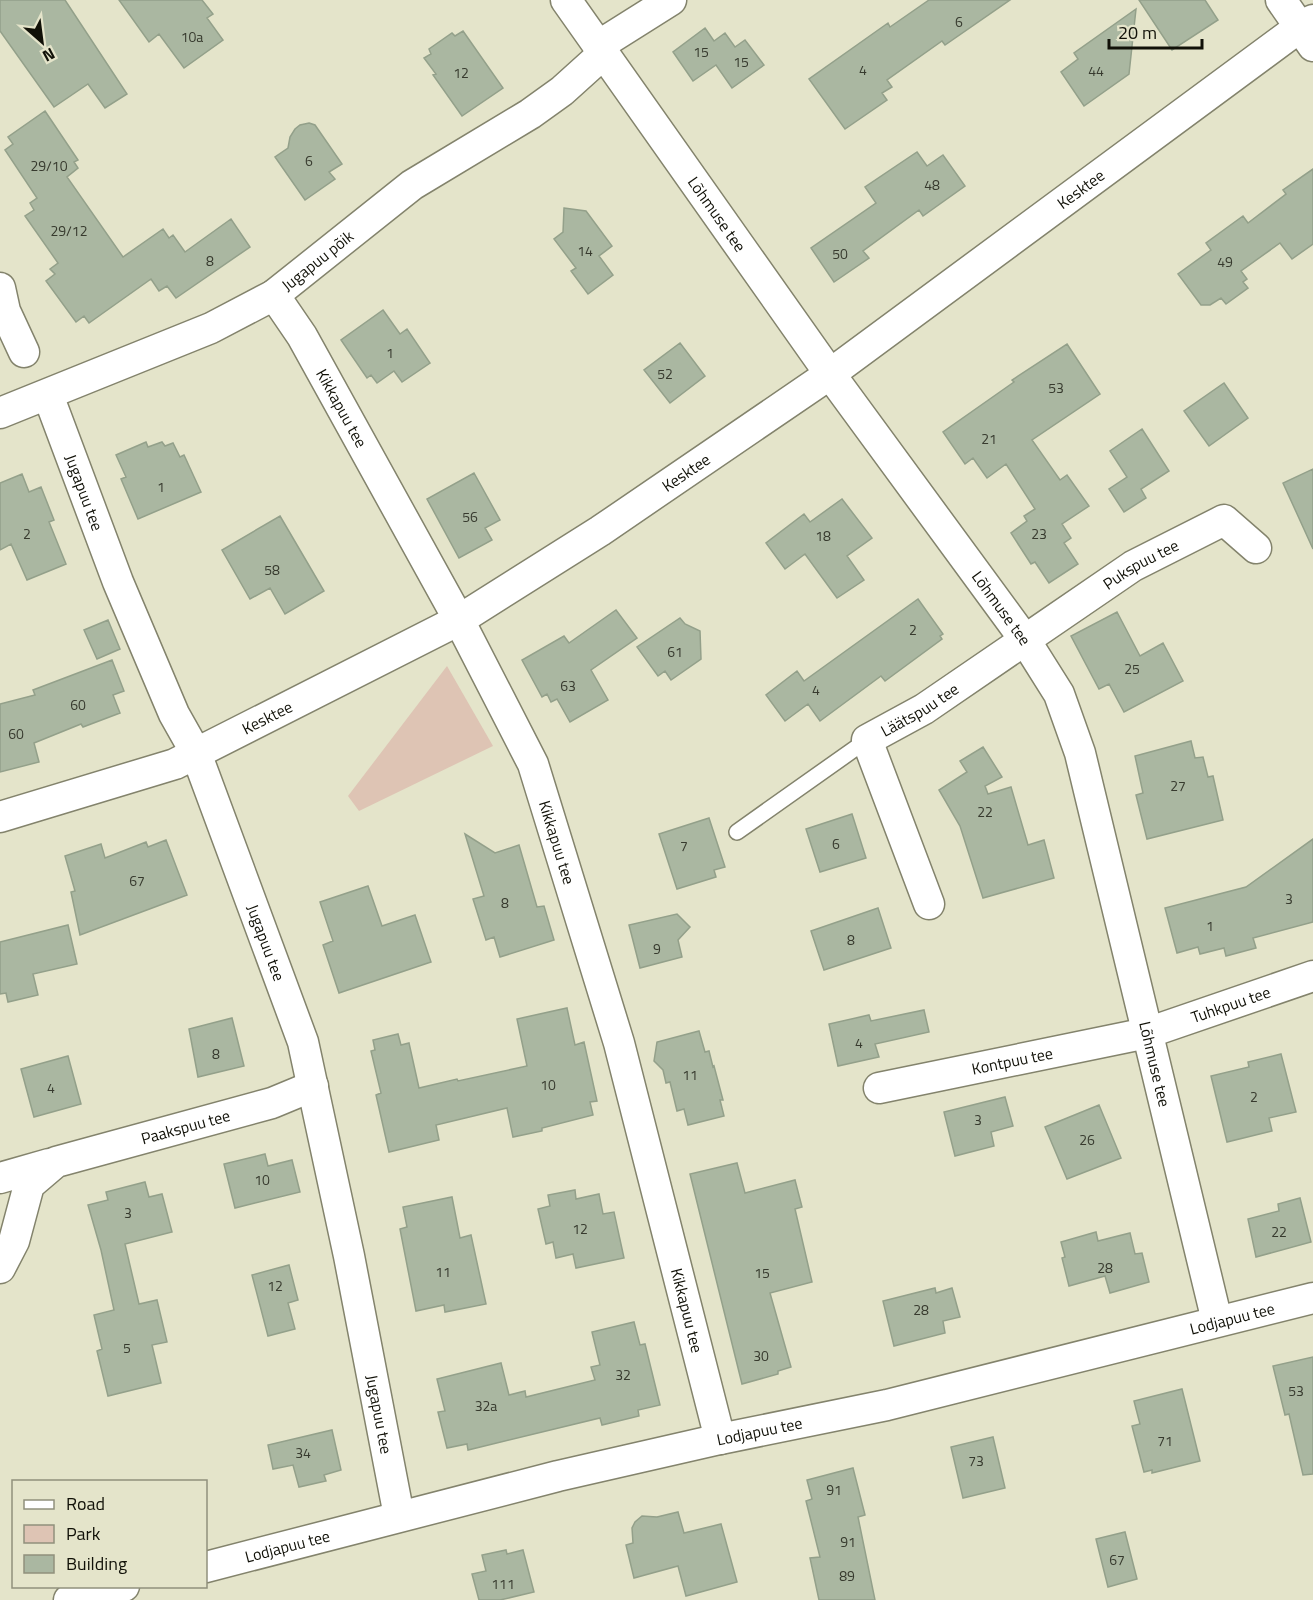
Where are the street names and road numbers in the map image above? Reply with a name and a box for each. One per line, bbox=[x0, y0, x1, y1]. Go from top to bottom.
street label: Kesktee bbox=[1052, 163, 1109, 215]
street label: Lõhmuse tee bbox=[682, 171, 752, 257]
street label: Jugapuu põik bbox=[276, 224, 359, 297]
street label: Kikkapuu tee bbox=[310, 364, 373, 452]
street label: Kesktee bbox=[657, 447, 715, 497]
street label: Jugapuu tee bbox=[59, 451, 110, 534]
street label: Pukspuu tee bbox=[1098, 533, 1183, 595]
street label: Lõhmuse tee bbox=[966, 566, 1037, 650]
street label: Läätspuu tee bbox=[876, 677, 963, 742]
street label: Kesktee bbox=[238, 694, 296, 740]
street label: Kikkapuu tee bbox=[533, 797, 581, 887]
street label: Jugapuu tee bbox=[241, 901, 291, 984]
street label: Tuhkpuu tee bbox=[1188, 980, 1274, 1029]
street label: Lõhmuse tee bbox=[1133, 1019, 1177, 1109]
street label: Kontpuu tee bbox=[970, 1041, 1055, 1081]
street label: Paakspuu tee bbox=[138, 1103, 233, 1150]
street label: Kikkapuu tee bbox=[665, 1265, 710, 1355]
street label: Lodjapuu tee bbox=[1187, 1296, 1277, 1341]
street label: Jugapuu tee bbox=[360, 1373, 399, 1456]
street label: Lodjapuu tee bbox=[715, 1411, 804, 1451]
street label: Lodjapuu tee bbox=[242, 1523, 332, 1568]

